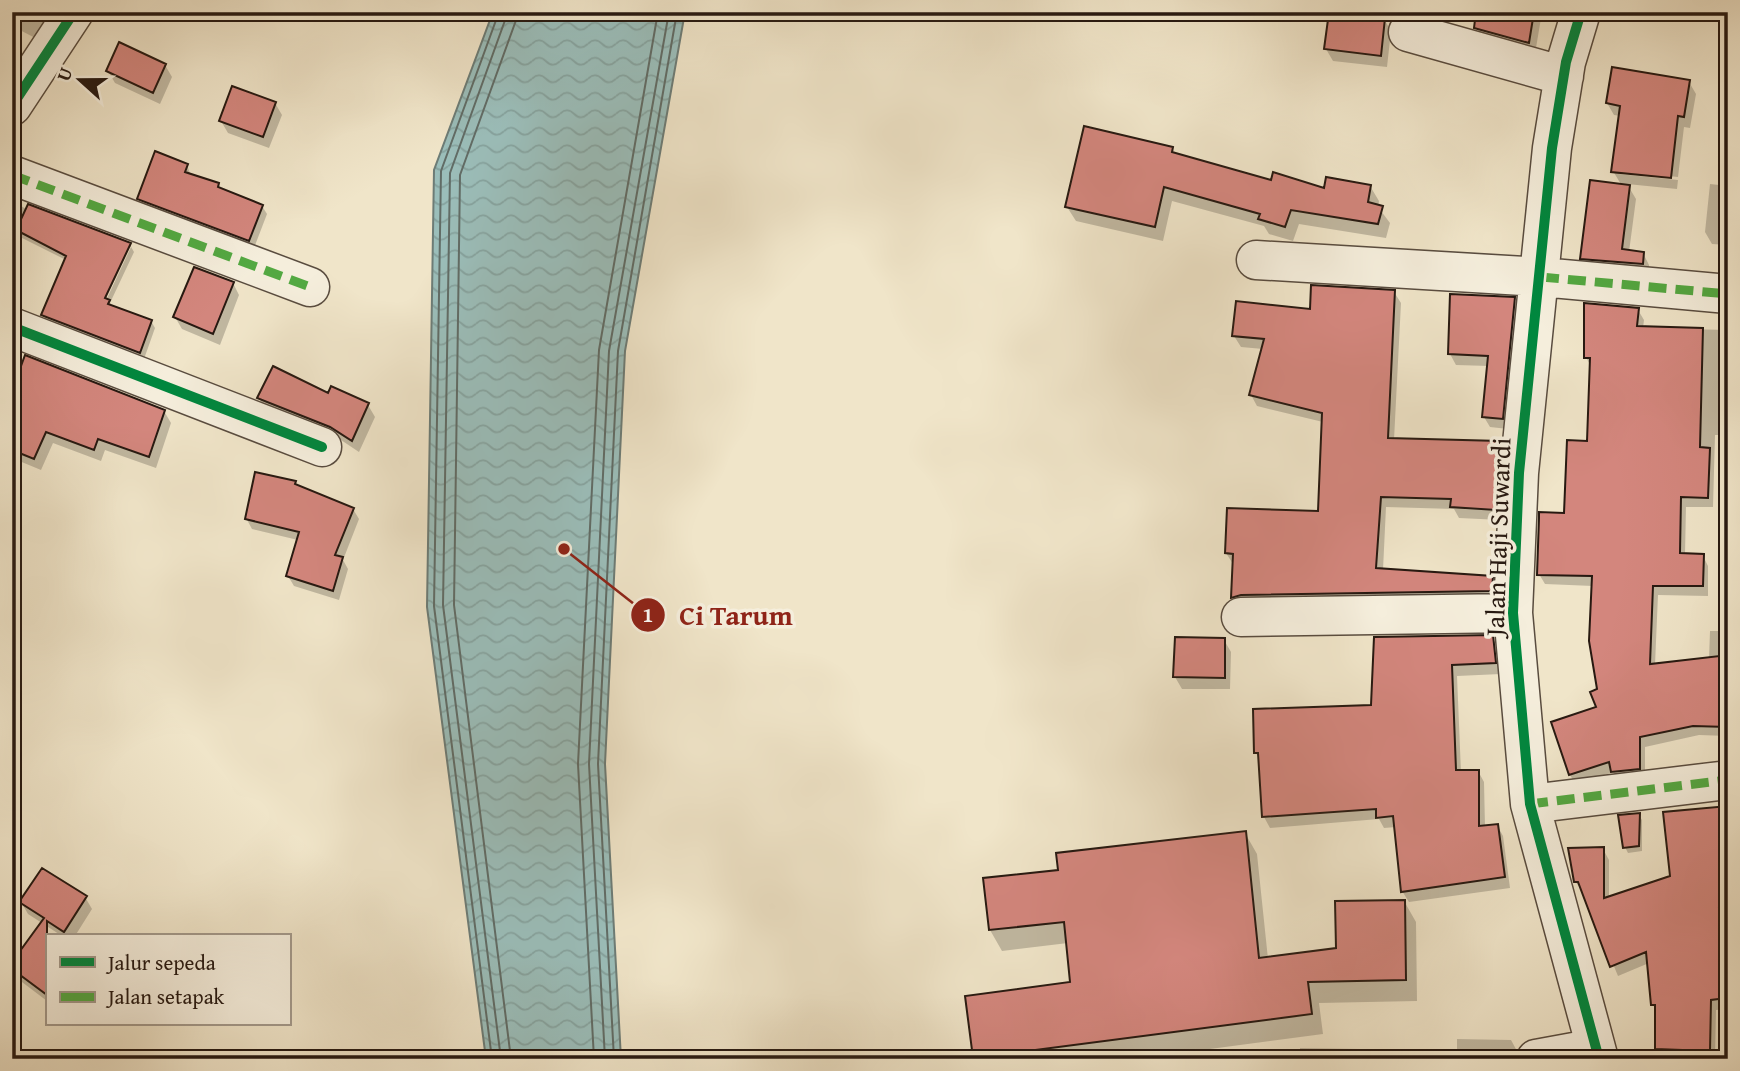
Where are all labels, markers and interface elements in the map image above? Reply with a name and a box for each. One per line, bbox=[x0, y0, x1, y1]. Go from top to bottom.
north arrow bbox=[46, 46, 116, 116]
text: U bbox=[49, 63, 80, 85]
street label: Jalan Haji Suwardi bbox=[1474, 437, 1520, 640]
callout: Ci Tarum bbox=[630, 590, 807, 639]
text: Ci Tarum bbox=[679, 594, 793, 635]
text: 1 bbox=[643, 599, 653, 630]
legend bbox=[46, 934, 290, 1026]
text: Jalur sepeda bbox=[105, 947, 216, 978]
text: Jalan setapak bbox=[105, 981, 225, 1012]

